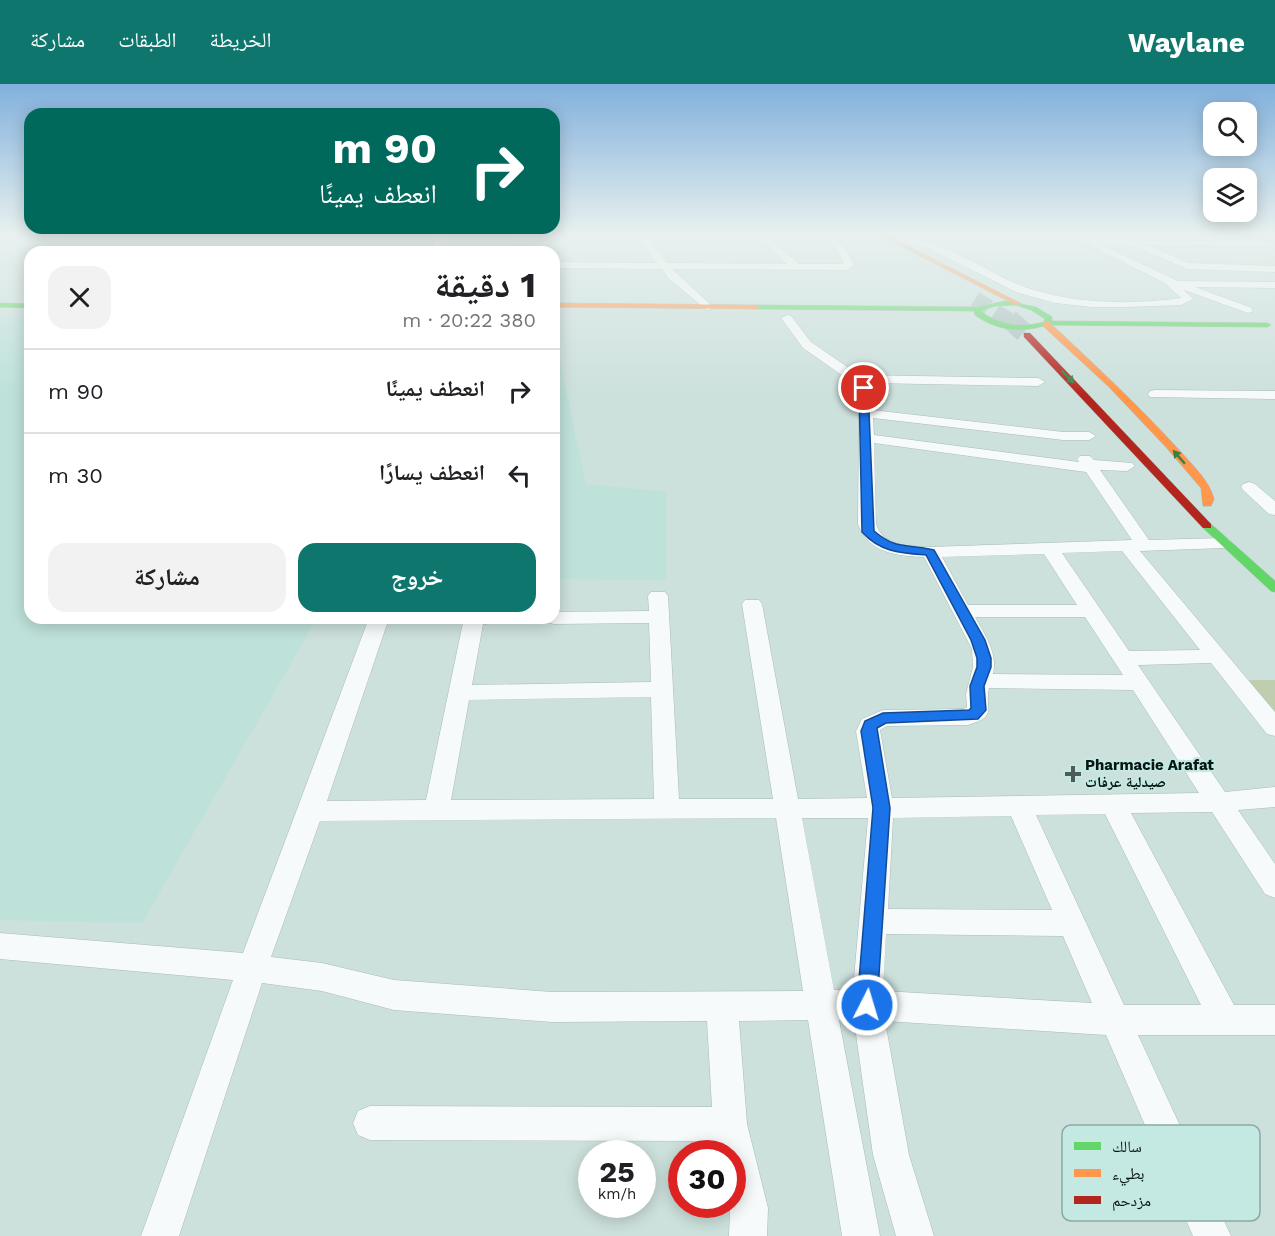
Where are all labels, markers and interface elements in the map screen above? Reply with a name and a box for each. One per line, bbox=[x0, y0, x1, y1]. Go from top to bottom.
text: Waylane bbox=[1128, 26, 1245, 59]
text: مشاركة bbox=[30, 27, 85, 52]
text: الطبقات bbox=[118, 27, 177, 52]
text: الخريطة bbox=[210, 27, 271, 52]
map controls bbox=[1203, 102, 1257, 222]
button: search bbox=[1203, 102, 1257, 156]
text: 90 m bbox=[333, 124, 437, 173]
icon: right bbox=[458, 132, 536, 210]
button: layers bbox=[1203, 168, 1257, 222]
text: انعطف يمينًا bbox=[319, 178, 437, 210]
text: 1 دقيقة bbox=[435, 264, 536, 306]
button: close bbox=[48, 266, 111, 329]
text: 380 m · 20:22 bbox=[402, 308, 536, 332]
pin bbox=[838, 362, 889, 413]
one-way arrow bbox=[1061, 370, 1075, 385]
icon: arrive bbox=[847, 371, 880, 404]
icon: right bbox=[503, 375, 536, 408]
text: انعطف يمينًا bbox=[385, 376, 485, 401]
text: 90 m bbox=[48, 379, 104, 404]
one-way arrow bbox=[1173, 449, 1186, 465]
icon: left bbox=[503, 459, 536, 492]
text: انعطف يسارًا bbox=[379, 460, 485, 485]
text: 30 m bbox=[48, 463, 103, 488]
button: مشاركة bbox=[48, 543, 286, 612]
button: خروج bbox=[298, 543, 536, 612]
place label: Pharmacie Arafat صيدلية عرفات bbox=[1085, 756, 1214, 791]
marker: Pharmacie Arafat صيدلية عرفات bbox=[1066, 767, 1080, 781]
position arrow bbox=[835, 973, 899, 1037]
legend bbox=[1062, 1125, 1260, 1221]
text: سالك bbox=[1112, 1137, 1142, 1156]
speed limit sign: 30 bbox=[668, 1140, 746, 1218]
text: 25 bbox=[599, 1154, 635, 1189]
text: بطيء bbox=[1112, 1164, 1144, 1186]
text: km/h bbox=[598, 1185, 636, 1203]
text: مزدحم bbox=[1112, 1191, 1151, 1211]

